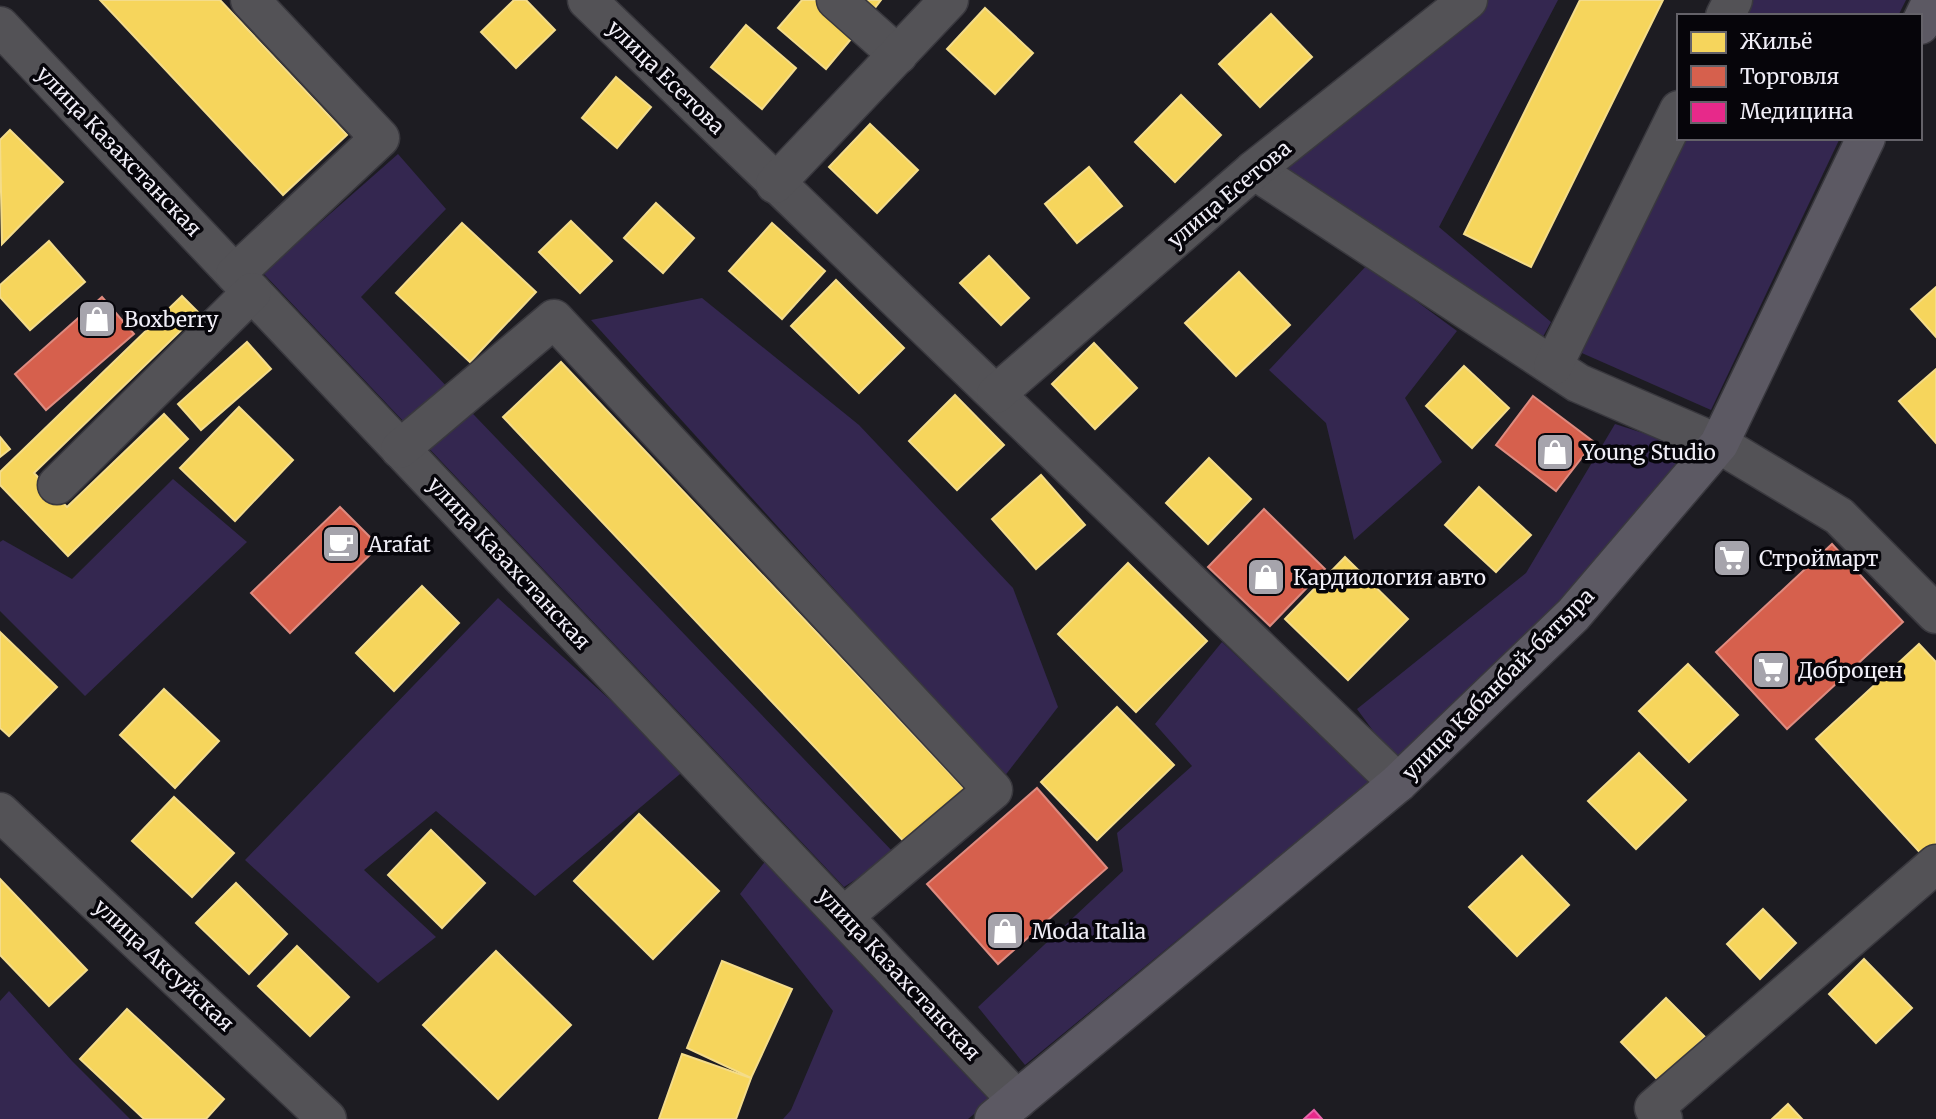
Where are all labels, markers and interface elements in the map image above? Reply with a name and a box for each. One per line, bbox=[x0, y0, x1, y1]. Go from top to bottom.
street label: улица Есетова bbox=[602, 14, 730, 140]
legend bbox=[1677, 14, 1922, 140]
text: Жильё bbox=[1740, 28, 1812, 55]
street label: улица Казахстанская bbox=[31, 60, 207, 242]
text: Торговля bbox=[1740, 63, 1839, 90]
text: Медицина bbox=[1740, 98, 1853, 125]
street label: улица Есетова bbox=[1162, 134, 1296, 254]
shop icon: Boxberry bbox=[76, 298, 118, 340]
place label: Boxberry bbox=[124, 306, 219, 333]
shop icon: Young Studio bbox=[1534, 431, 1576, 473]
place label: Young Studio bbox=[1581, 439, 1716, 466]
street label: улица Казахстанская bbox=[422, 471, 596, 655]
cafe icon: Arafat bbox=[320, 523, 362, 565]
place label: Arafat bbox=[367, 531, 431, 558]
supermarket icon: Строймарт bbox=[1711, 537, 1753, 579]
place label: Строймарт bbox=[1759, 545, 1879, 572]
shop icon: Кардиология авто bbox=[1245, 556, 1287, 598]
place label: Кардиология авто bbox=[1293, 564, 1486, 591]
street label: улица Кабанбай-батыра bbox=[1396, 582, 1600, 786]
supermarket icon: Доброцен bbox=[1750, 649, 1792, 691]
place label: Доброцен bbox=[1798, 657, 1903, 684]
street label: улица Казахстанская bbox=[812, 882, 986, 1066]
street label: улица Аксуйская bbox=[88, 893, 240, 1037]
shop icon: Moda Italia bbox=[984, 910, 1026, 952]
place label: Moda Italia bbox=[1032, 918, 1146, 945]

